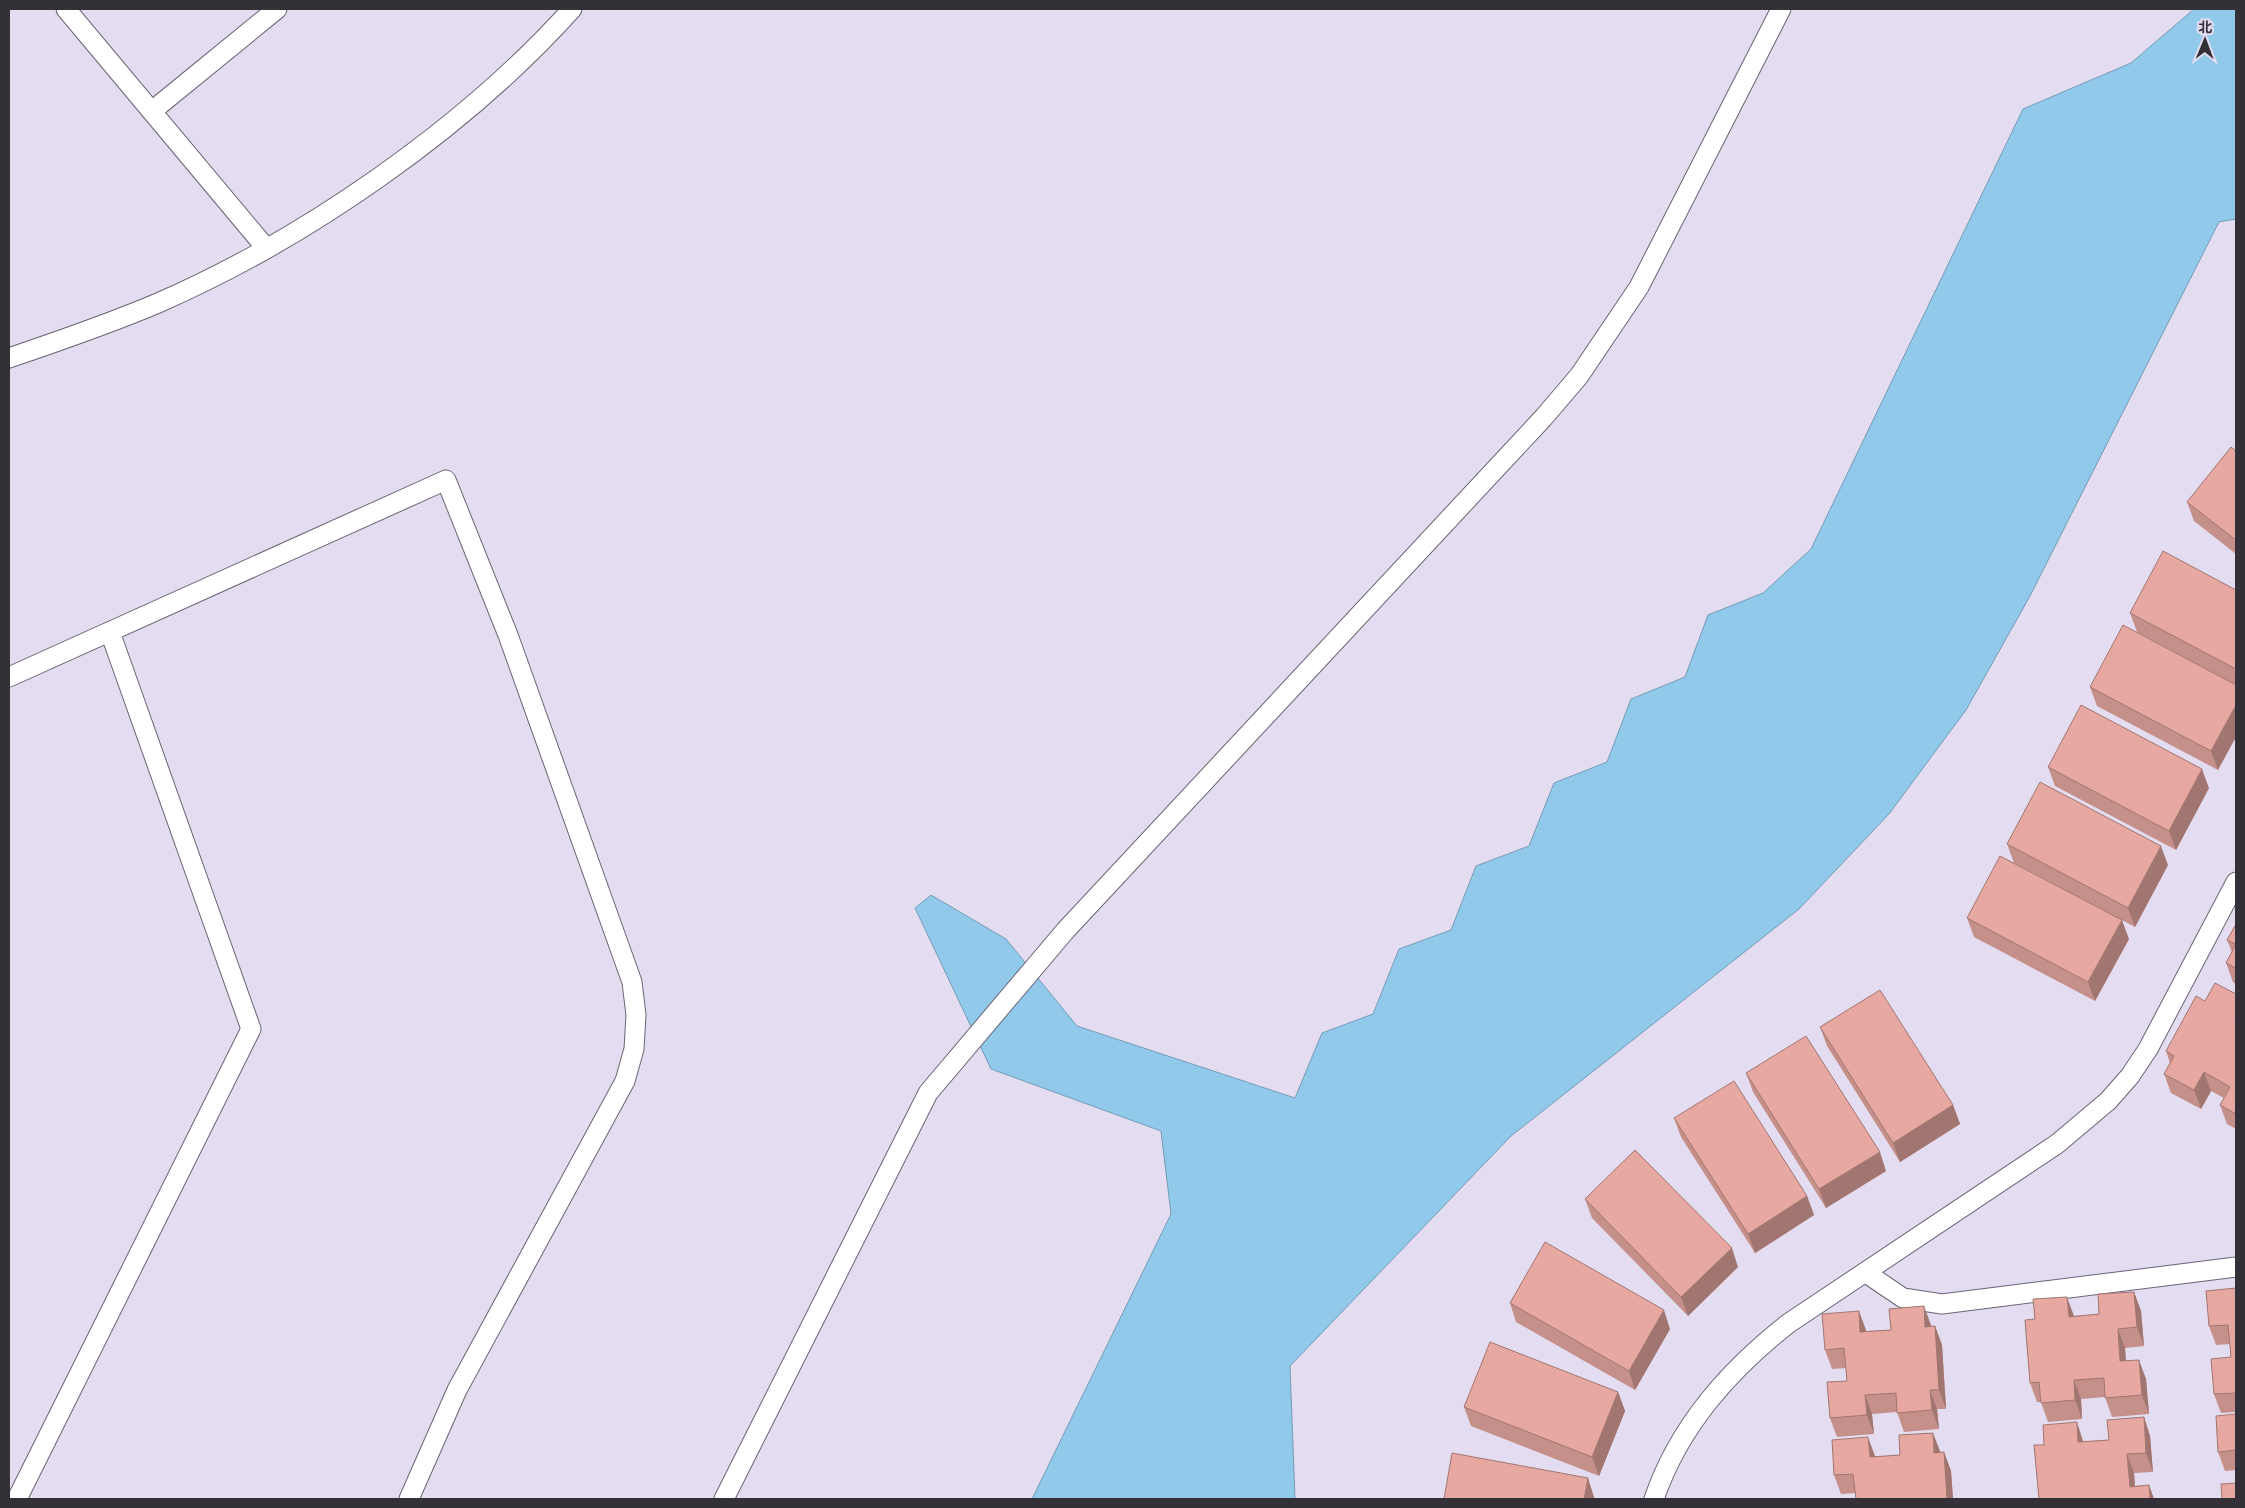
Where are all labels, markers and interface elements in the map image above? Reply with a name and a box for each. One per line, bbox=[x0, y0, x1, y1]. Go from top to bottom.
north arrow bbox=[2180, 15, 2230, 65]
text: 北 bbox=[2198, 19, 2212, 36]

